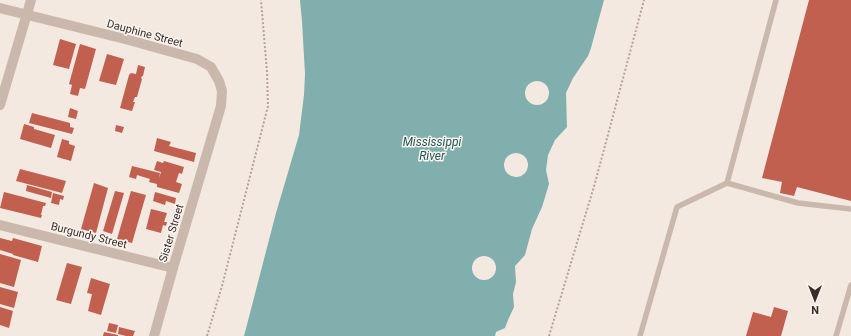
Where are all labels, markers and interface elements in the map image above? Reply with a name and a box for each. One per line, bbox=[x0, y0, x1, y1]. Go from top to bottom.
street label: Dauphine Street bbox=[106, 17, 185, 50]
water label: Mississippi River bbox=[403, 135, 461, 163]
street label: Sister Street bbox=[157, 202, 187, 264]
street label: Burgundy Street bbox=[49, 220, 129, 251]
north arrow bbox=[795, 280, 835, 320]
text: N bbox=[811, 303, 819, 316]

